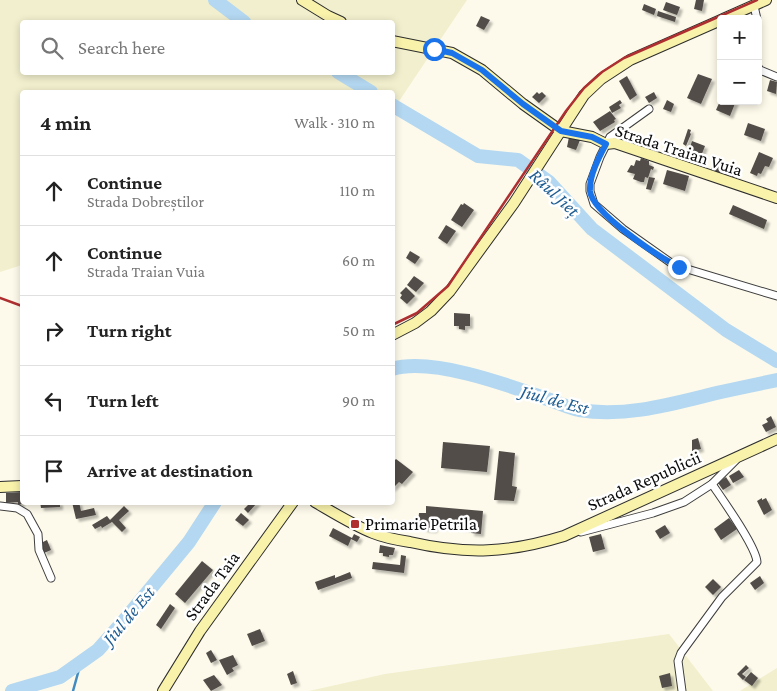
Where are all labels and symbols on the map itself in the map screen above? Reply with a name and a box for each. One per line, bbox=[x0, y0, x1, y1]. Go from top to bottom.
route start bbox=[423, 38, 446, 61]
street label: Strada Traian Vuia bbox=[613, 120, 745, 180]
water label: Râul Jieț bbox=[524, 164, 584, 222]
route end bbox=[668, 256, 691, 279]
water label: Jiul de Est bbox=[515, 380, 592, 419]
street label: Strada Republicii bbox=[584, 447, 704, 515]
place label: Primarie Petrila bbox=[365, 514, 477, 534]
marker: Primarie Petrila bbox=[349, 518, 361, 530]
street label: Strada Taia bbox=[180, 548, 244, 624]
water label: Jiul de Est bbox=[96, 582, 159, 651]

